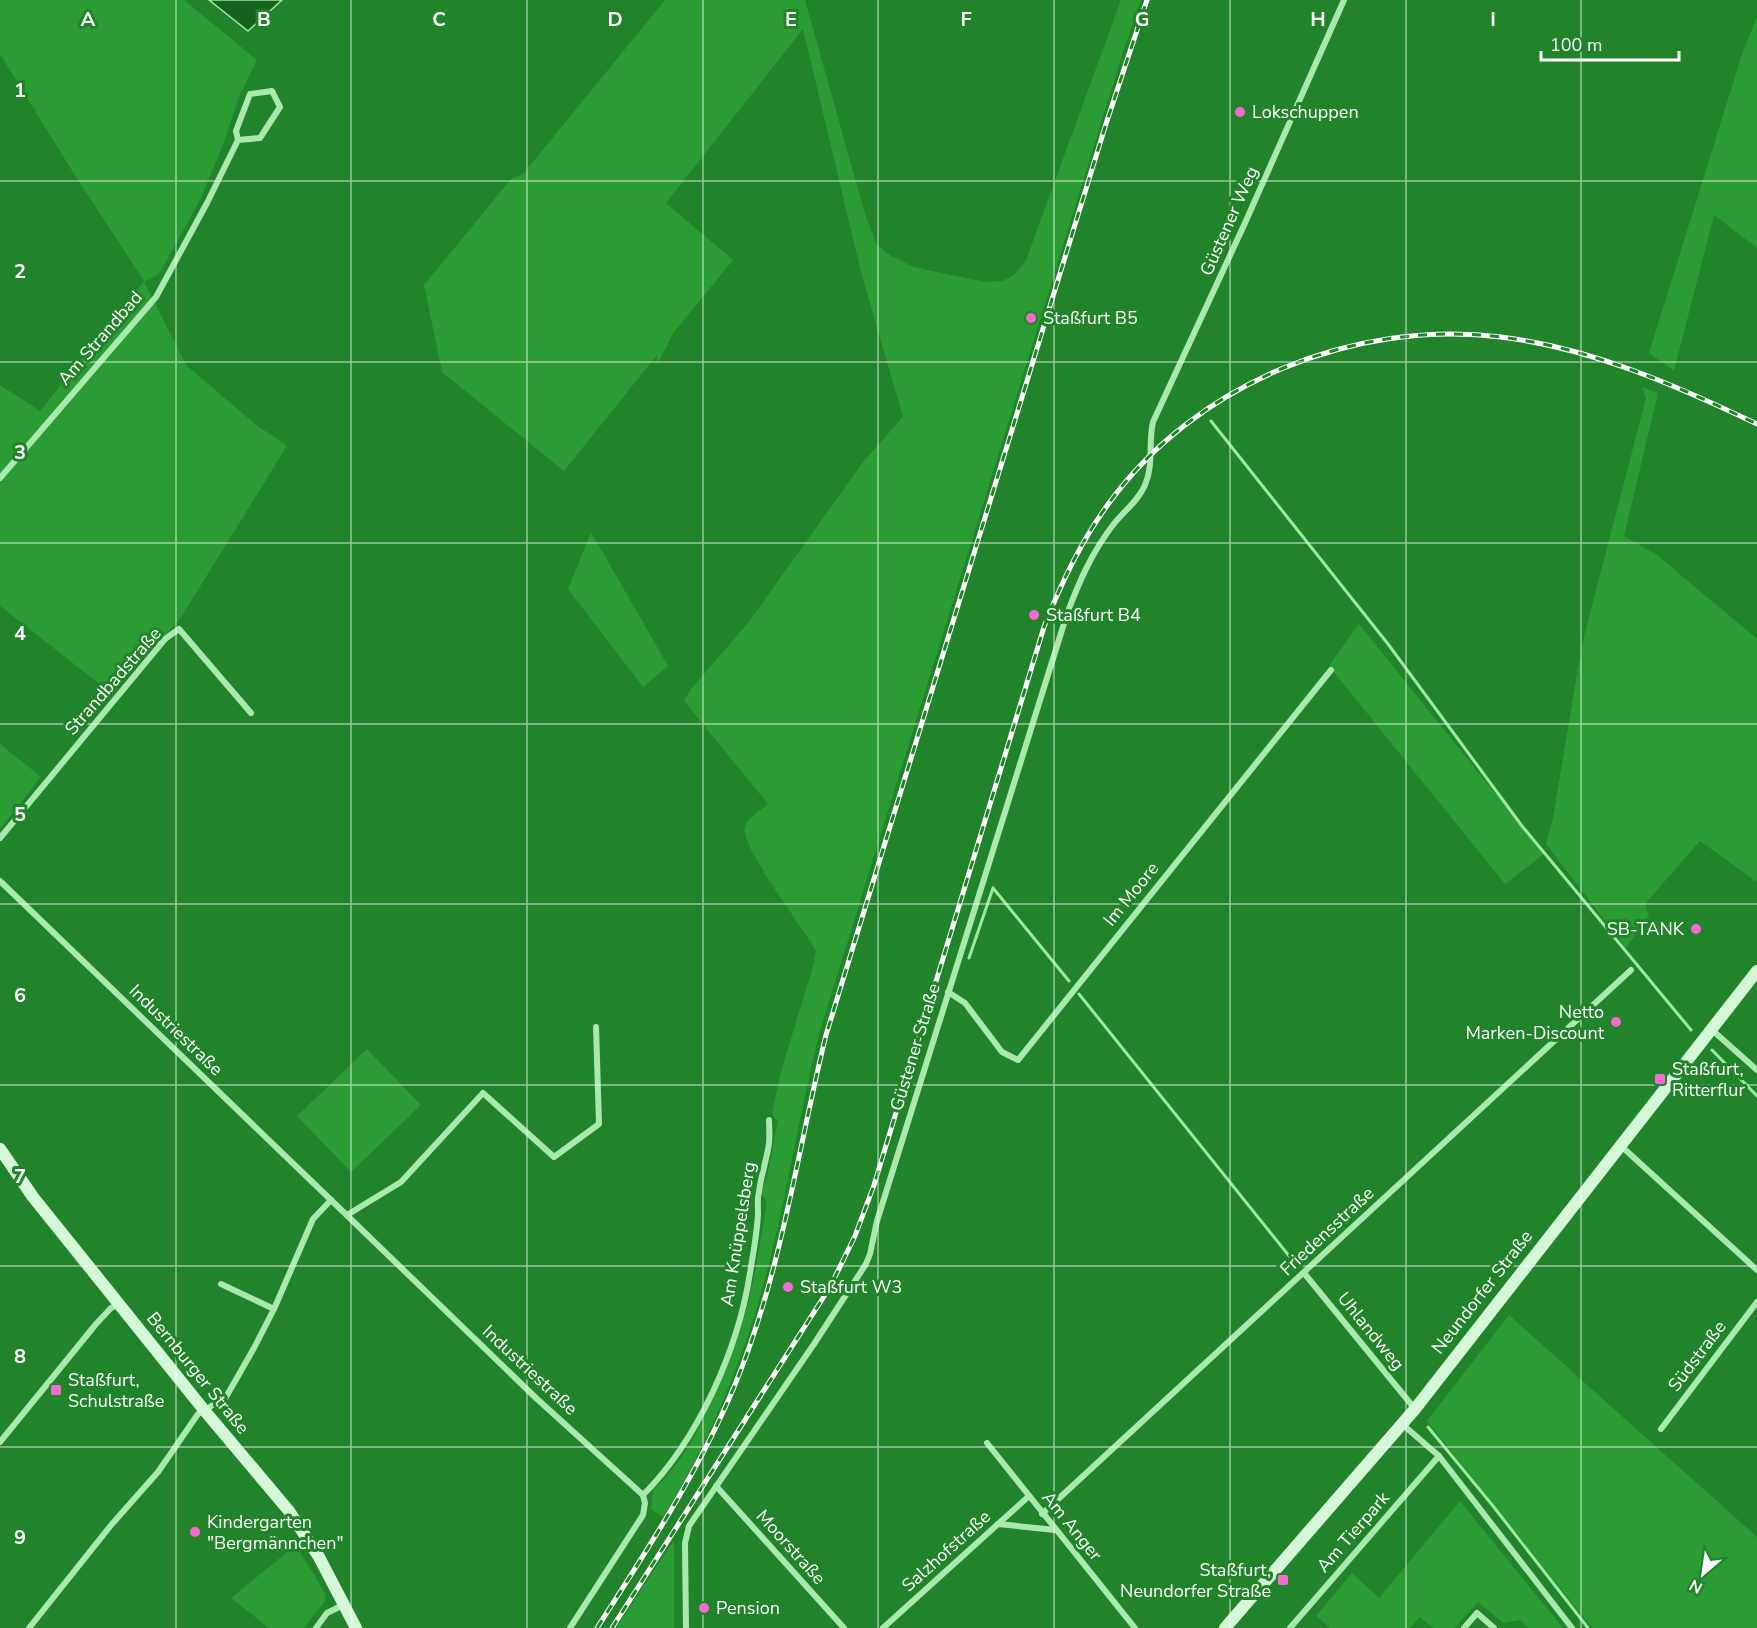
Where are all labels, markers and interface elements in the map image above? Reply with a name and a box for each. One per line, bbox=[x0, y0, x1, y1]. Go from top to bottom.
text: A bbox=[81, 6, 96, 33]
text: B bbox=[257, 6, 271, 33]
text: C bbox=[432, 6, 446, 33]
text: D bbox=[607, 6, 623, 33]
text: E bbox=[785, 6, 797, 33]
text: F bbox=[960, 6, 972, 33]
text: G bbox=[1135, 6, 1149, 33]
text: H bbox=[1310, 6, 1326, 33]
text: I bbox=[1490, 6, 1496, 33]
scale bar bbox=[1541, 24, 1679, 62]
text: 100 m bbox=[1550, 33, 1602, 57]
text: 1 bbox=[14, 77, 26, 104]
place label: Lokschuppen bbox=[1252, 100, 1359, 124]
marker: Lokschuppen bbox=[1233, 105, 1247, 119]
street label: Güstener Weg bbox=[1194, 163, 1264, 279]
text: 2 bbox=[14, 258, 26, 285]
street label: Am Strandbad bbox=[52, 286, 148, 390]
place label: Staßfurt B5 bbox=[1043, 306, 1138, 330]
marker: Staßfurt B5 bbox=[1024, 311, 1038, 325]
text: 3 bbox=[14, 439, 26, 466]
place label: Staßfurt B4 bbox=[1046, 603, 1141, 627]
marker: Staßfurt B4 bbox=[1027, 608, 1041, 622]
text: 4 bbox=[14, 620, 26, 647]
street label: Strandbadstraße bbox=[59, 622, 167, 740]
text: 5 bbox=[14, 801, 26, 828]
street label: Im Moore bbox=[1098, 857, 1164, 931]
place label: SB-TANK bbox=[1607, 917, 1685, 941]
marker: SB-TANK bbox=[1689, 922, 1703, 936]
street label: Industriestraße bbox=[124, 979, 228, 1081]
street label: Güstener Straße bbox=[884, 980, 946, 1114]
text: 6 bbox=[14, 982, 26, 1009]
place label: Netto Marken-Discount bbox=[1465, 1000, 1605, 1045]
marker: Netto Marken-Discount bbox=[1609, 1015, 1623, 1029]
place label: Staßfurt, Ritterflur bbox=[1672, 1057, 1745, 1102]
marker: Staßfurt, Ritterflur bbox=[1653, 1072, 1667, 1086]
street label: Am Knüppelsberg bbox=[715, 1160, 761, 1308]
text: 7 bbox=[14, 1163, 26, 1190]
street label: Friedensstraße bbox=[1275, 1181, 1379, 1281]
street label: Neundorfer Straße bbox=[1426, 1225, 1538, 1359]
place label: Staßfurt W3 bbox=[800, 1275, 902, 1299]
marker: Staßfurt W3 bbox=[781, 1280, 795, 1294]
street label: Uhlandweg bbox=[1332, 1287, 1410, 1375]
street label: Bernburger Straße bbox=[141, 1307, 255, 1439]
street label: Südstraße bbox=[1662, 1316, 1732, 1396]
street label: Industriestraße bbox=[477, 1320, 583, 1420]
text: 8 bbox=[14, 1343, 26, 1370]
place label: Staßfurt, Schulstraße bbox=[68, 1368, 164, 1413]
marker: Staßfurt, Schulstraße bbox=[49, 1383, 63, 1397]
street label: Am Anger bbox=[1037, 1486, 1108, 1566]
street label: Am Tierpark bbox=[1311, 1486, 1395, 1577]
street label: Moorstraße bbox=[751, 1504, 831, 1590]
street label: Salzhofstraße bbox=[896, 1505, 996, 1597]
place label: Kindergarten "Bergmännchen" bbox=[207, 1510, 343, 1555]
text: 9 bbox=[14, 1524, 26, 1551]
marker: Kindergarten "Bergmännchen" bbox=[188, 1525, 202, 1539]
north arrow bbox=[1673, 1544, 1733, 1604]
place label: Staßfurt, Neundorfer Straße bbox=[1120, 1558, 1271, 1603]
marker: Staßfurt, Neundorfer Straße bbox=[1276, 1573, 1290, 1587]
text: N bbox=[1686, 1574, 1707, 1599]
place label: Pension bbox=[716, 1596, 780, 1620]
marker: Pension bbox=[697, 1601, 711, 1615]

